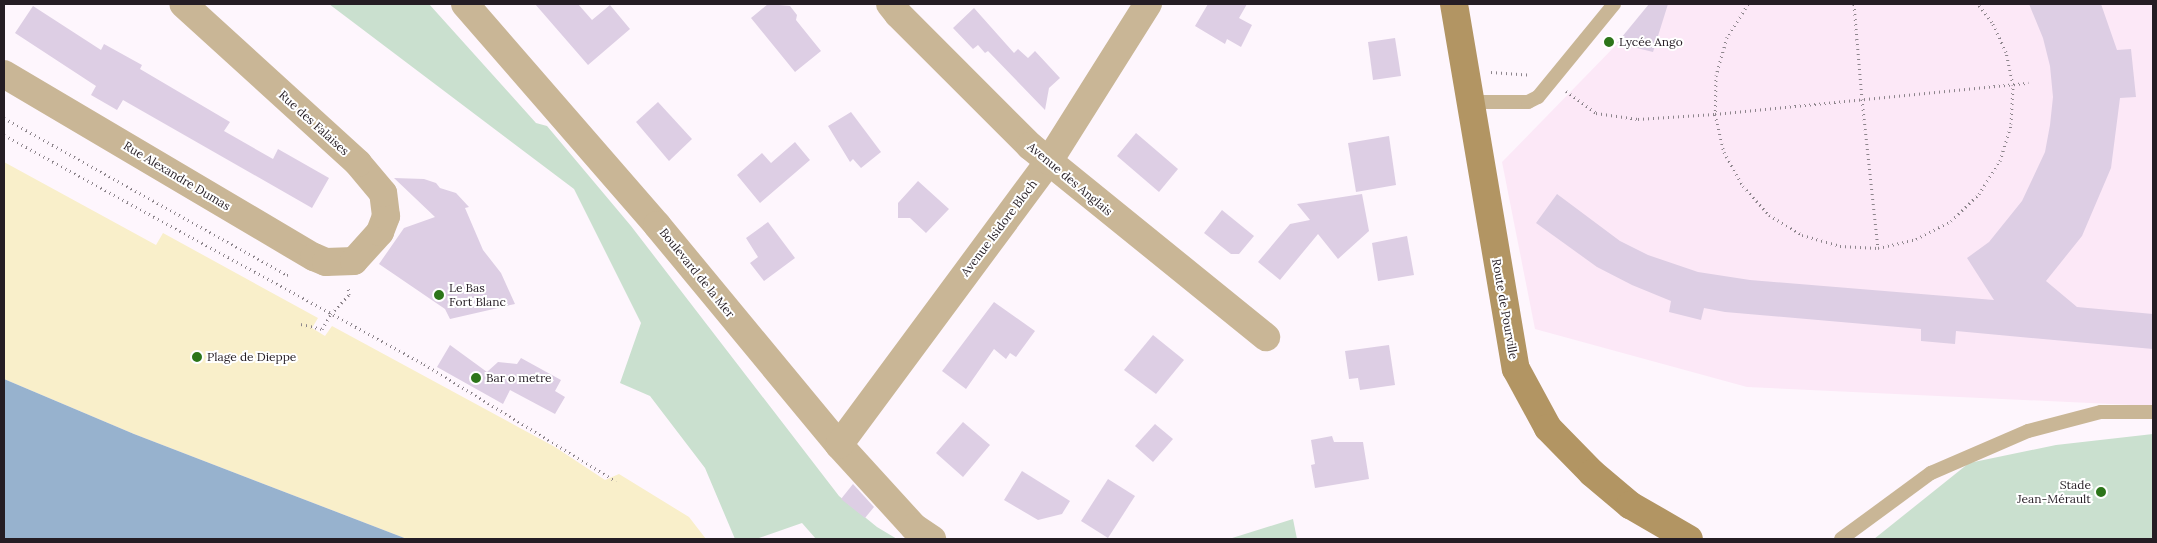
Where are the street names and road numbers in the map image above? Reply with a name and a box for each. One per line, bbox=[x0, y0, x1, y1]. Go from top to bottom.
street label: Rue des Falaises bbox=[276, 88, 352, 158]
street label: Rue Alexandre Dumas bbox=[121, 138, 233, 214]
street label: Avenue des Anglais bbox=[1025, 139, 1115, 219]
street label: Avenue Isidore Bloch bbox=[958, 177, 1040, 279]
street label: Boulevard de la Mer bbox=[656, 225, 738, 321]
street label: Route de Pourville bbox=[1489, 258, 1521, 360]

